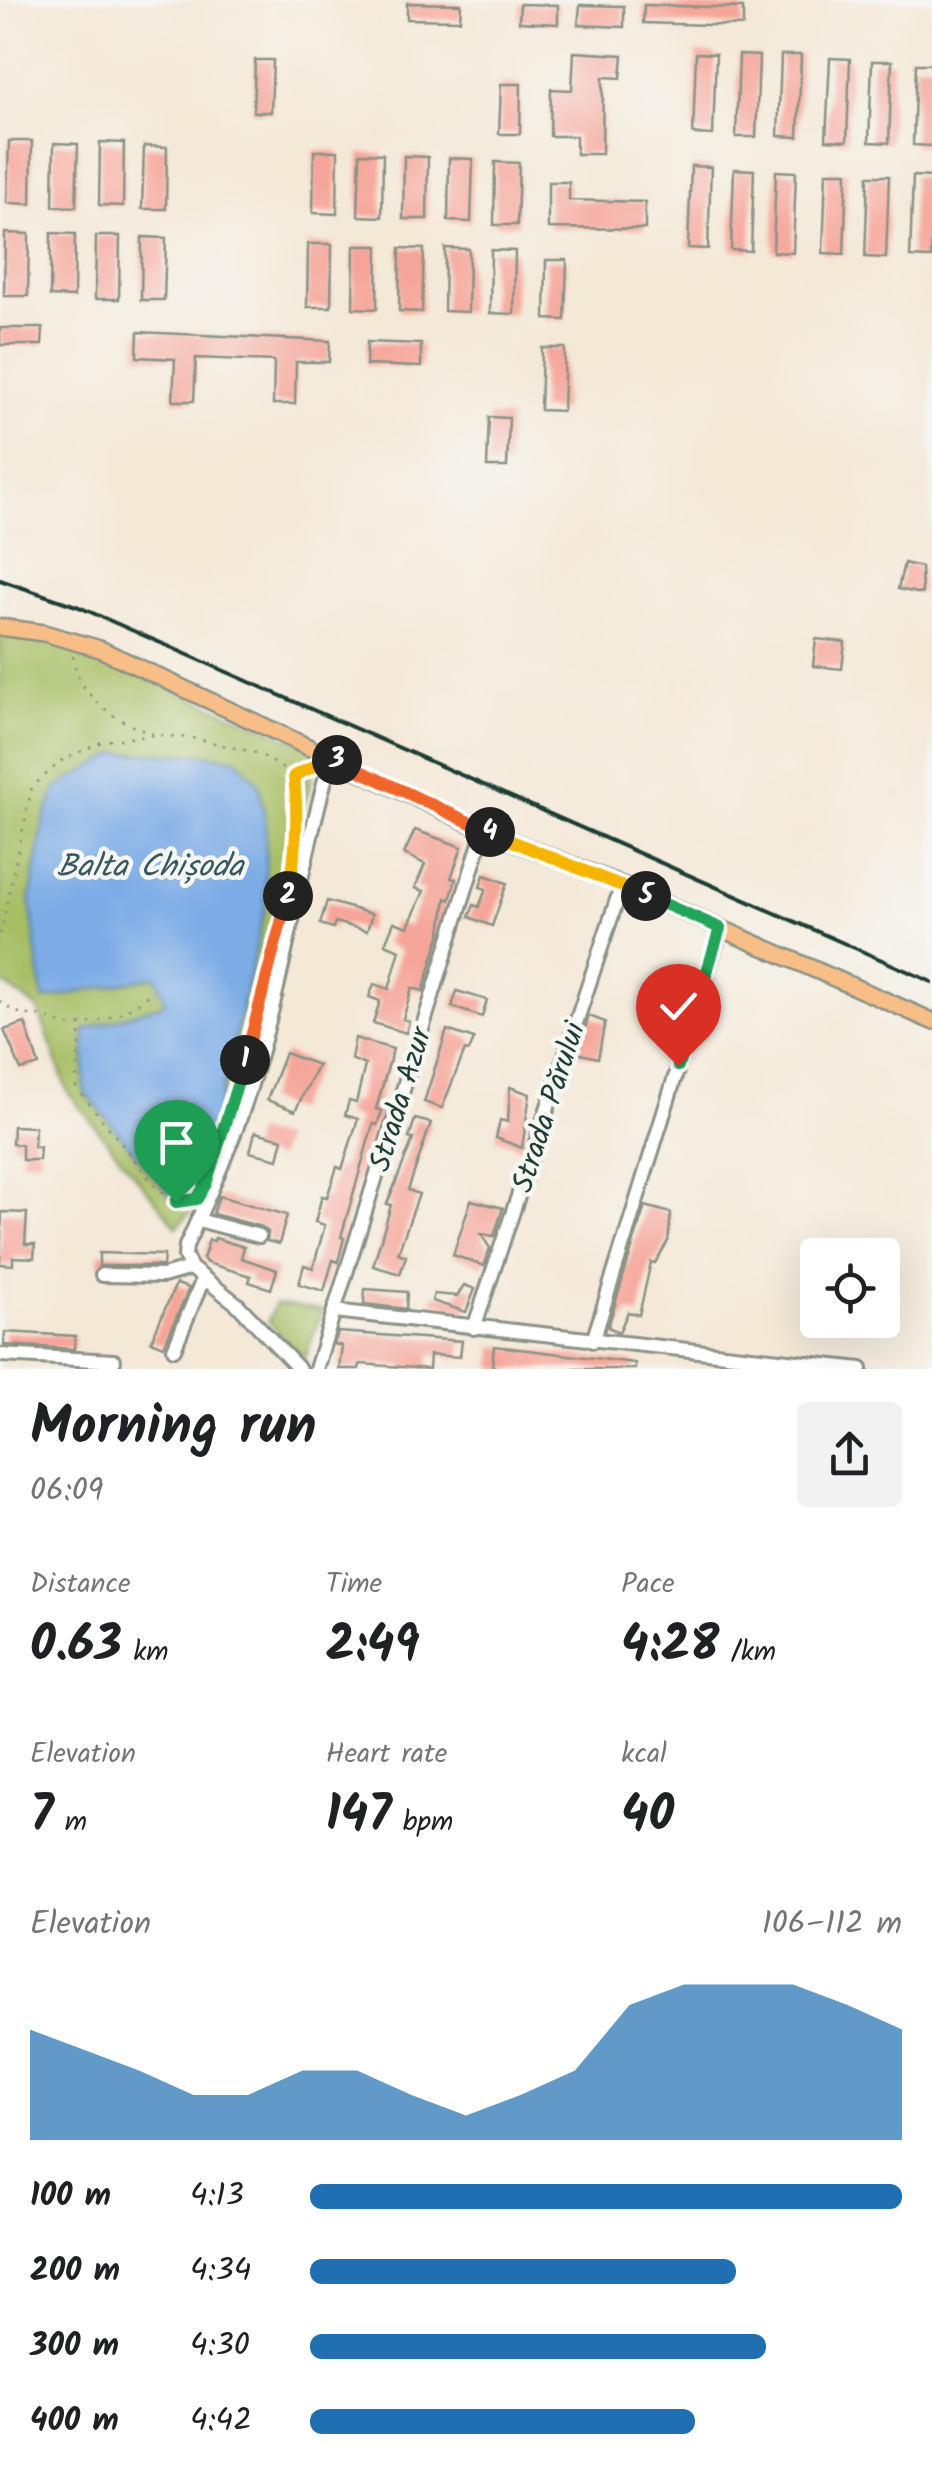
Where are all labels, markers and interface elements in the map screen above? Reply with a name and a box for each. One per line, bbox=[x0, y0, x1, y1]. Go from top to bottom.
pin: 3 bbox=[312, 735, 362, 785]
text: 3 bbox=[329, 737, 345, 782]
pin: 4 bbox=[465, 807, 515, 857]
text: 4 bbox=[482, 809, 498, 854]
water label: Balta Chișoda bbox=[57, 842, 245, 893]
pin: 2 bbox=[263, 871, 313, 921]
pin: 5 bbox=[621, 871, 671, 921]
text: 2 bbox=[280, 873, 296, 918]
text: 5 bbox=[639, 873, 653, 918]
pin bbox=[636, 964, 721, 1067]
icon: check bbox=[651, 979, 706, 1034]
street label: Strada Părului bbox=[500, 1015, 601, 1199]
street label: Strada Azur bbox=[357, 1020, 447, 1178]
pin: 1 bbox=[220, 1035, 270, 1085]
text: 1 bbox=[241, 1037, 249, 1082]
pin bbox=[134, 1100, 219, 1203]
icon: arrive bbox=[149, 1115, 204, 1170]
map controls bbox=[800, 1238, 900, 1338]
button: locate bbox=[800, 1238, 900, 1338]
text: Morning run bbox=[30, 1385, 317, 1472]
button: share bbox=[797, 1402, 902, 1507]
text: 06:09 bbox=[30, 1466, 103, 1517]
text: Distance bbox=[30, 1562, 131, 1607]
text: Time bbox=[326, 1562, 382, 1607]
text: Pace bbox=[621, 1562, 675, 1607]
text: 0.63 bbox=[30, 1607, 122, 1687]
text: 2:49 bbox=[326, 1607, 420, 1687]
text: 4:28 bbox=[621, 1607, 720, 1687]
text: km bbox=[122, 1630, 169, 1675]
text: /km bbox=[720, 1630, 776, 1675]
text: Elevation bbox=[30, 1732, 136, 1777]
text: Heart rate bbox=[326, 1732, 447, 1777]
text: kcal bbox=[621, 1732, 667, 1777]
text: 7 bbox=[30, 1777, 54, 1857]
text: 147 bbox=[326, 1777, 392, 1857]
text: 40 bbox=[621, 1777, 674, 1857]
text: m bbox=[54, 1800, 87, 1845]
text: bpm bbox=[392, 1800, 453, 1845]
text: Elevation bbox=[30, 1899, 151, 1950]
text: 106–112 m bbox=[762, 1899, 902, 1950]
text: 100 m bbox=[30, 2171, 111, 2222]
text: 4:13 bbox=[190, 2171, 244, 2222]
text: 200 m bbox=[30, 2246, 120, 2297]
text: 4:34 bbox=[190, 2246, 251, 2297]
text: 300 m bbox=[30, 2321, 119, 2372]
text: 4:30 bbox=[190, 2321, 250, 2372]
text: 400 m bbox=[30, 2396, 119, 2447]
text: 4:42 bbox=[190, 2396, 252, 2447]

